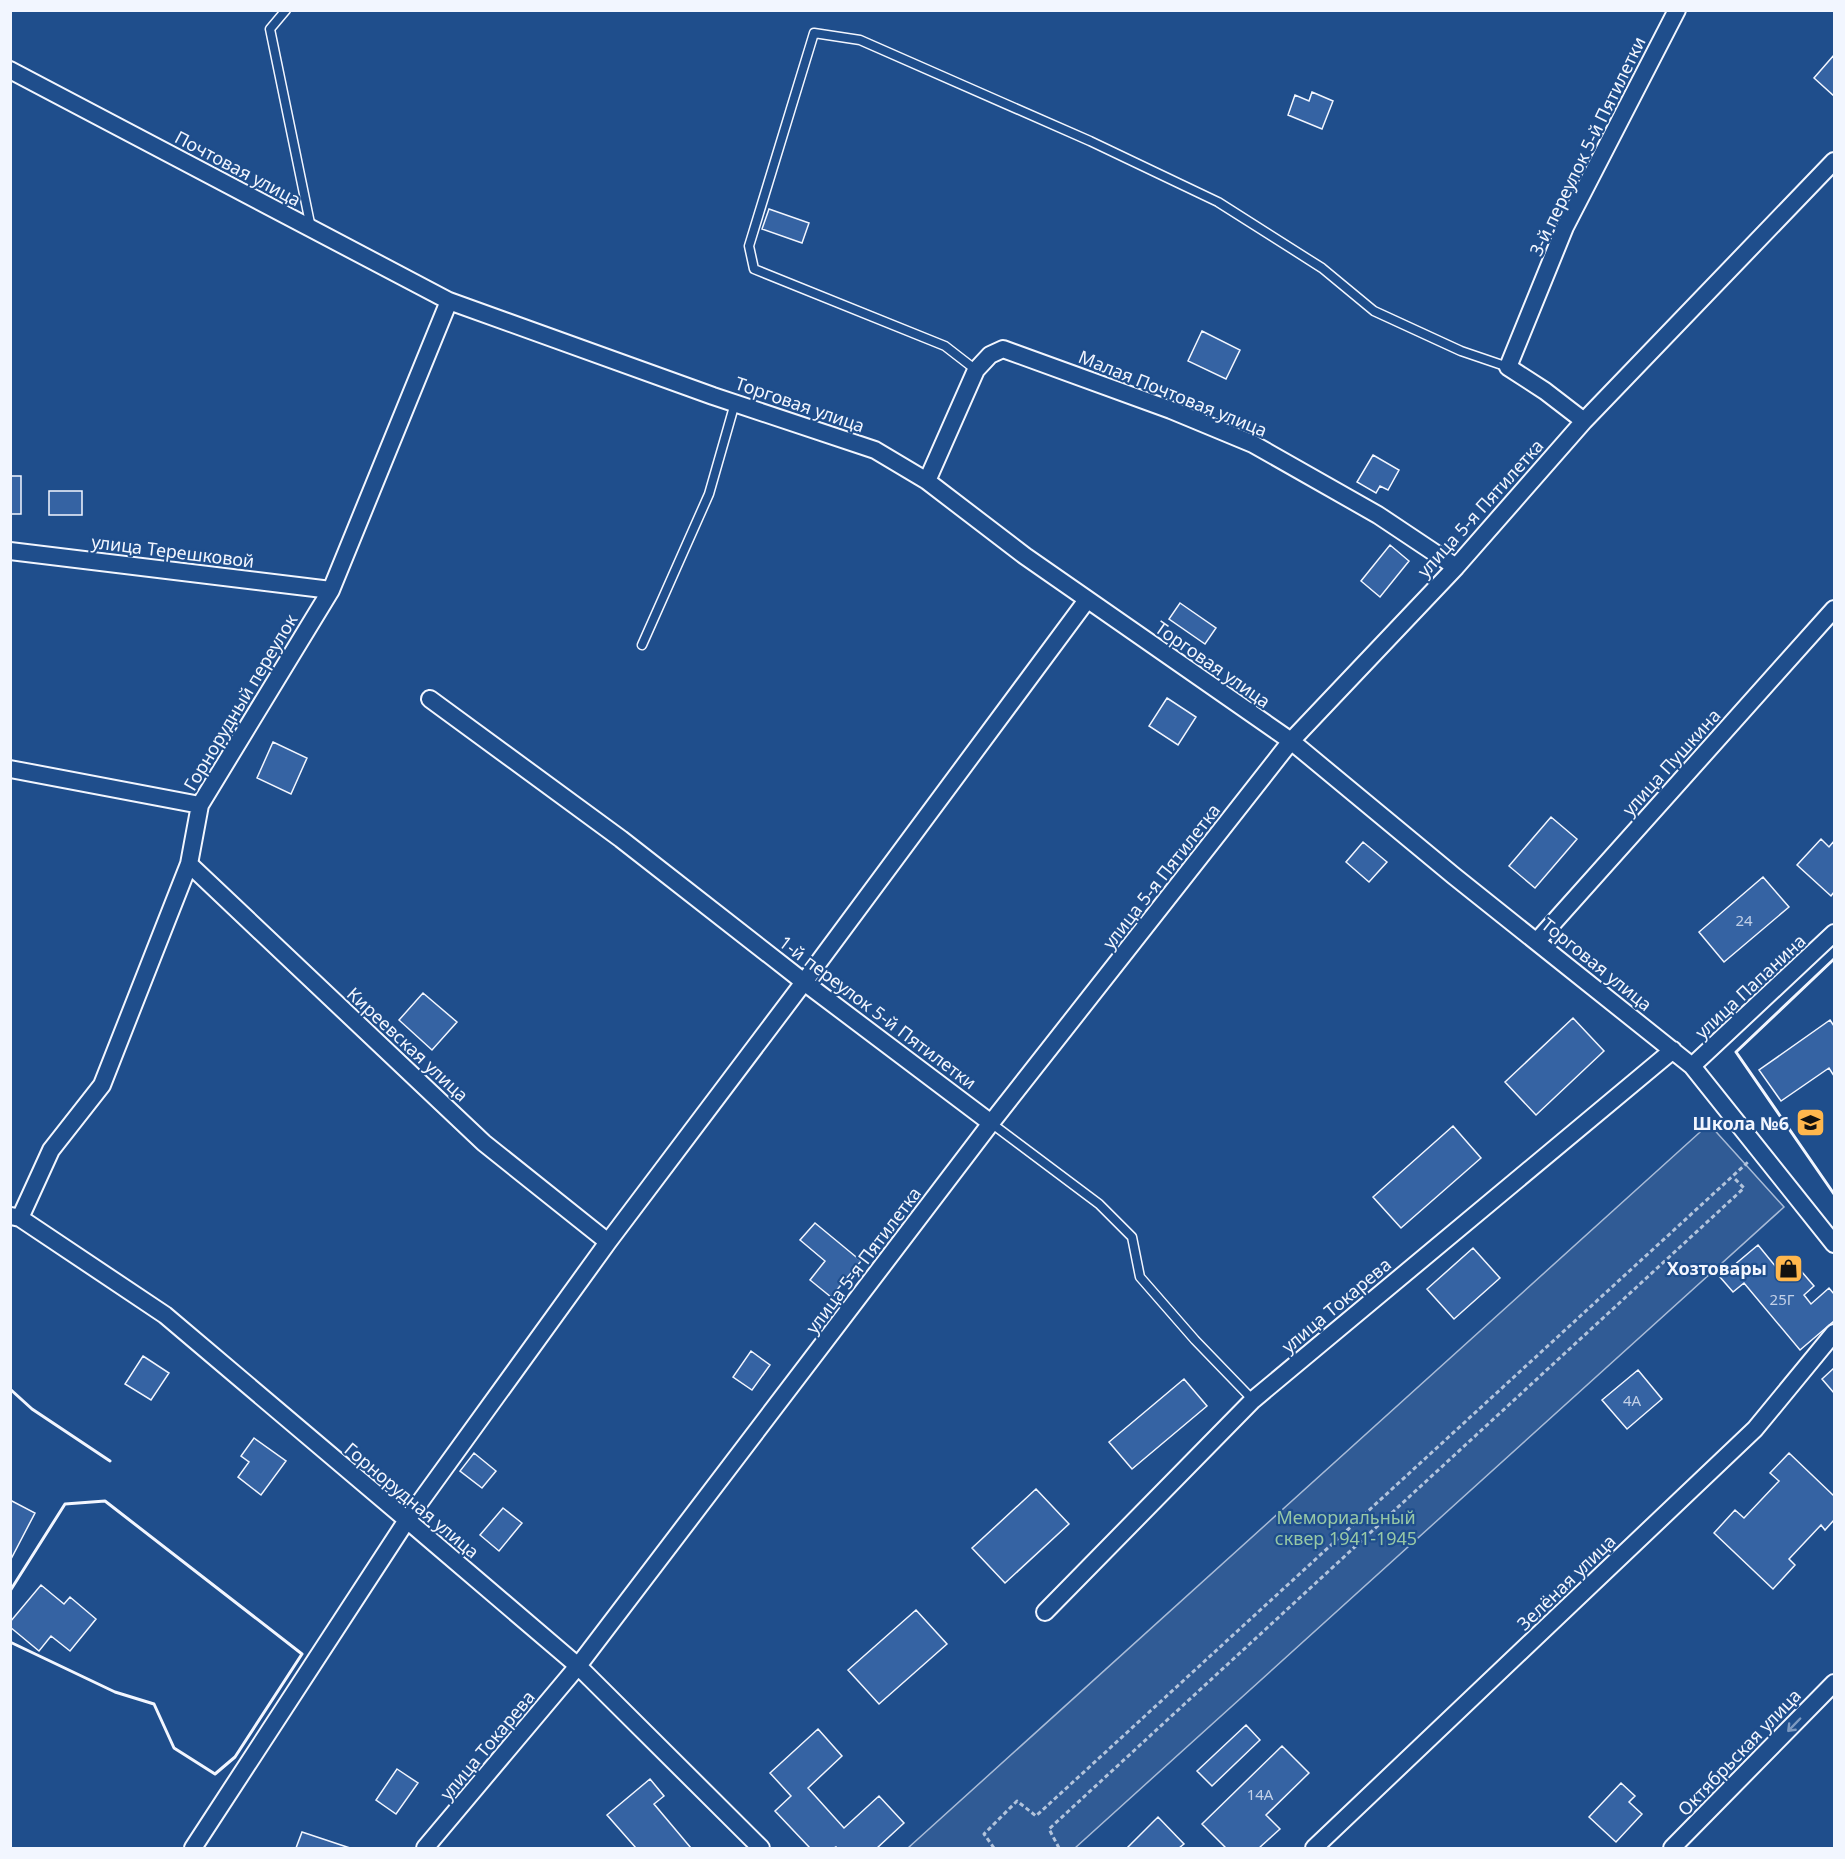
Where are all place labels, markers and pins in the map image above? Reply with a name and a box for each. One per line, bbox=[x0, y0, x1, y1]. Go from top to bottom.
school or university icon: Школа №6 bbox=[1794, 1107, 1826, 1139]
place label: Школа №6 bbox=[1692, 1111, 1789, 1135]
shop icon: Хозтовары bbox=[1772, 1252, 1804, 1284]
place label: Хозтовары bbox=[1667, 1256, 1767, 1280]

